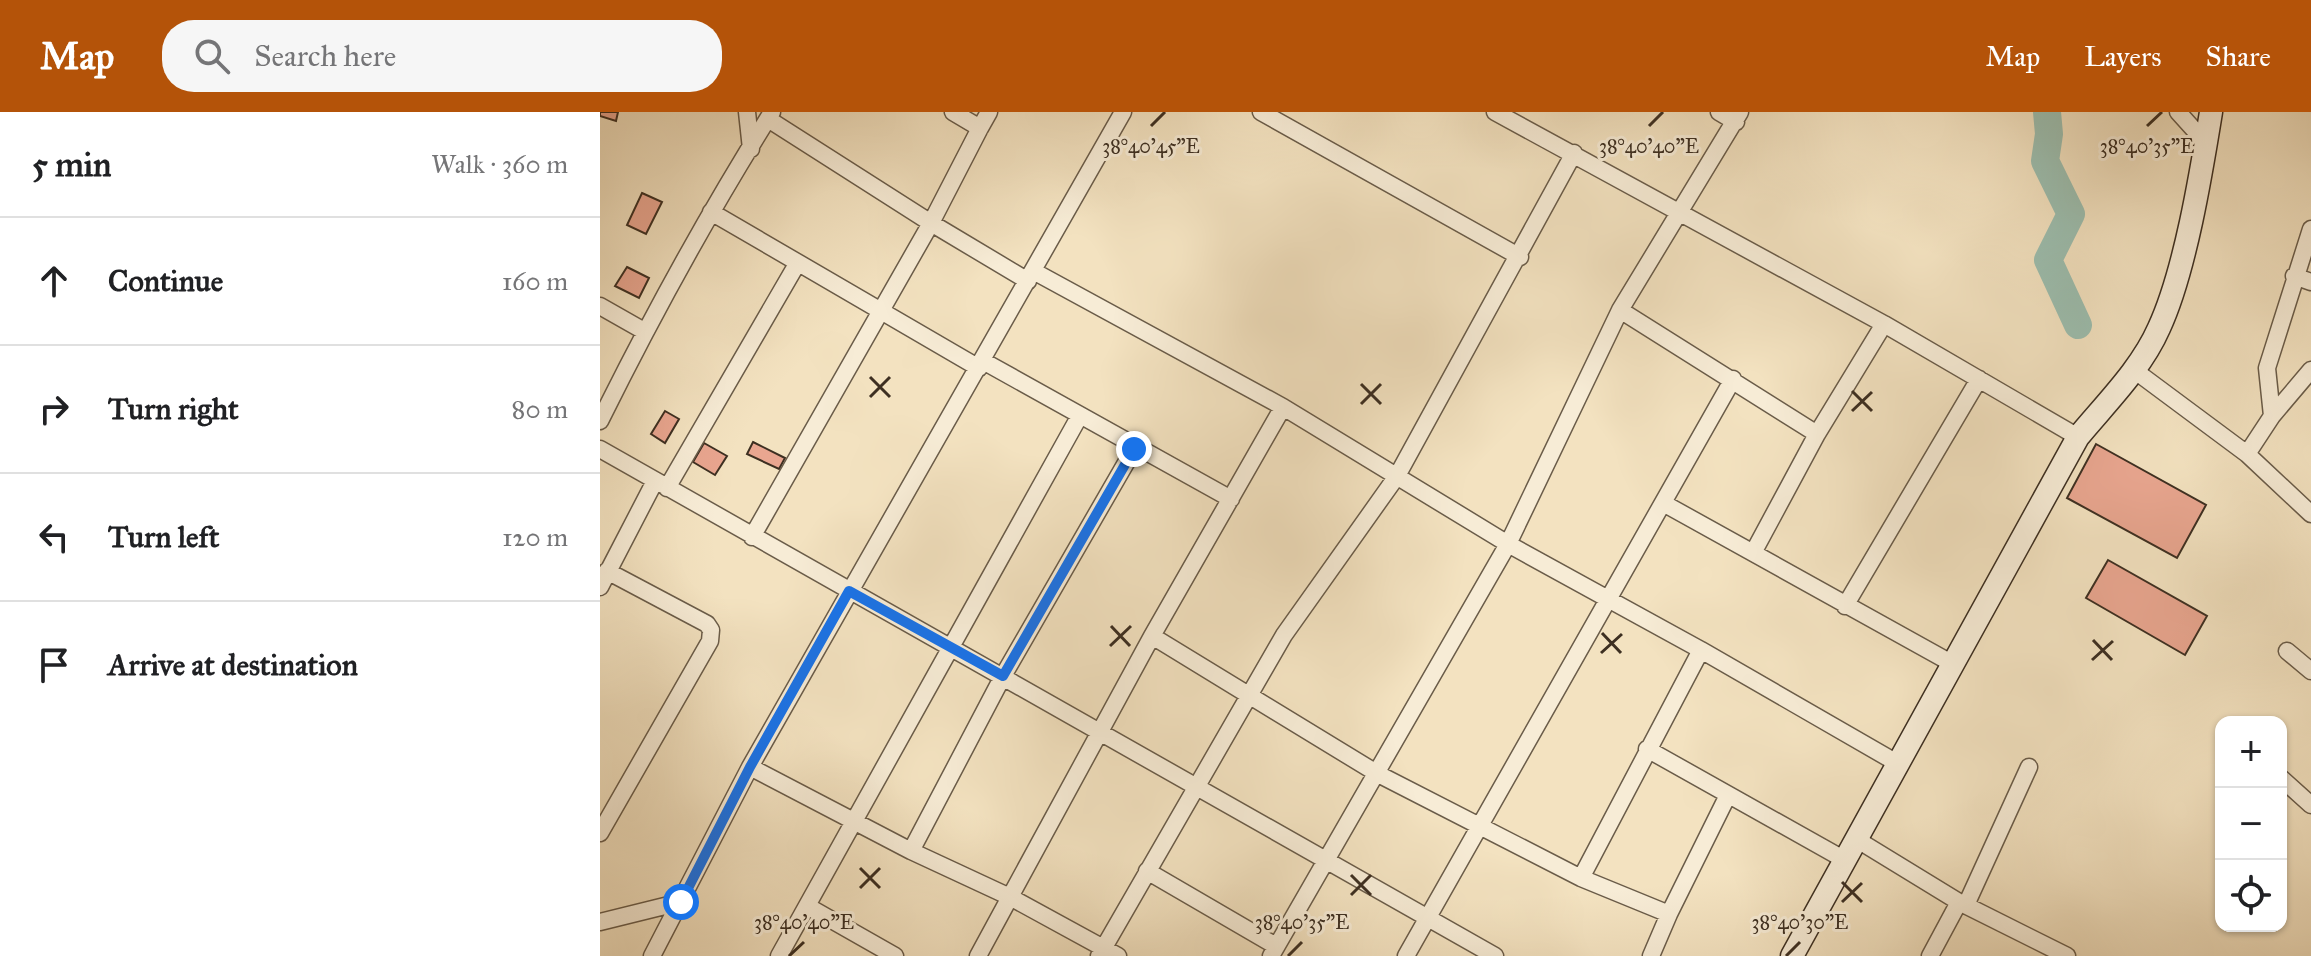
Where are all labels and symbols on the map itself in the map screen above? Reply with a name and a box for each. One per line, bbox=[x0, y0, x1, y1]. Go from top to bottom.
text: 38°40'45"E bbox=[1102, 134, 1200, 158]
text: 38°40'40"E bbox=[1599, 134, 1699, 158]
text: 38°40'35"E bbox=[2100, 134, 2194, 158]
route end bbox=[1116, 431, 1152, 467]
route start bbox=[663, 884, 699, 920]
text: 38°40'40"E bbox=[754, 910, 854, 934]
text: 38°40'35"E bbox=[1255, 910, 1349, 934]
text: 38°40'30"E bbox=[1752, 910, 1848, 934]

